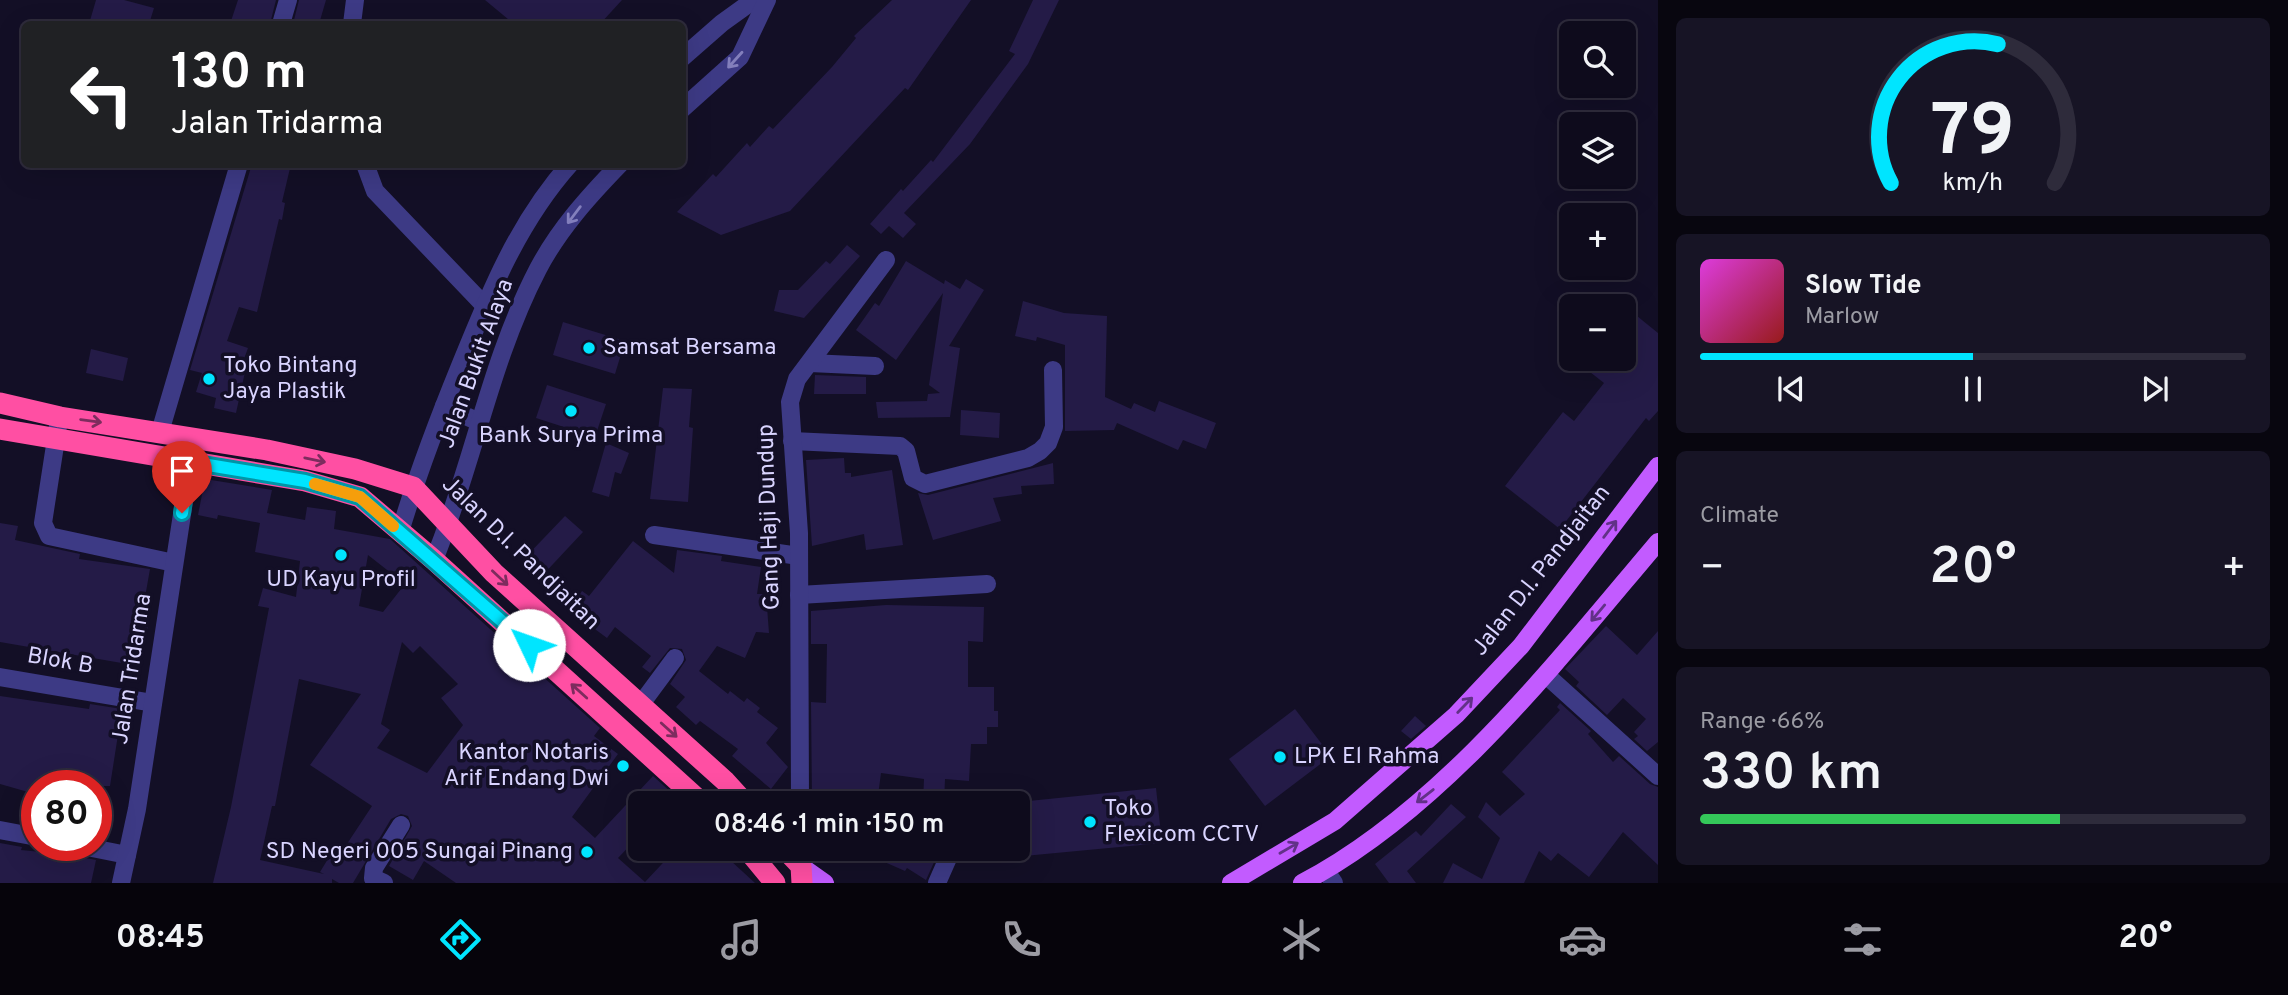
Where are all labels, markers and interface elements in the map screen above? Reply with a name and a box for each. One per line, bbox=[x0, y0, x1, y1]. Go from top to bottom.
map controls bbox=[1559, 21, 1636, 371]
button: search bbox=[1559, 21, 1636, 98]
text: 130 m bbox=[171, 44, 307, 106]
icon: left bbox=[56, 49, 147, 140]
one-way arrow bbox=[727, 51, 744, 68]
text: 79 bbox=[1931, 90, 2015, 182]
text: Jalan Tridarma bbox=[171, 105, 383, 145]
button: layers bbox=[1559, 112, 1636, 189]
text: km/h bbox=[1943, 168, 2003, 200]
button: + bbox=[1559, 203, 1636, 280]
one-way arrow bbox=[567, 205, 582, 224]
text: Slow Tide bbox=[1805, 270, 1922, 303]
street label: Jalan Bukit Alaya bbox=[433, 275, 521, 453]
button: − bbox=[1559, 294, 1636, 371]
text: Marlow bbox=[1805, 303, 1879, 332]
place label: Samsat Bersama bbox=[603, 334, 776, 363]
marker: Samsat Bersama bbox=[581, 340, 597, 356]
place label: Toko Bintang Jaya Plastik bbox=[223, 352, 358, 407]
icon: previous bbox=[1772, 370, 1810, 408]
icon: pause bbox=[1954, 370, 1992, 408]
icon: next bbox=[2136, 370, 2174, 408]
marker: Toko Bintang Jaya Plastik bbox=[201, 371, 217, 387]
marker: Bank Surya Prima bbox=[563, 403, 579, 419]
one-way arrow bbox=[79, 415, 102, 428]
place label: Bank Surya Prima bbox=[479, 422, 663, 451]
street label: Gang Haji Dundup bbox=[752, 423, 788, 611]
pin bbox=[152, 441, 212, 513]
icon: arrive bbox=[163, 452, 201, 490]
one-way arrow bbox=[303, 454, 326, 468]
street label: Jalan D.I. Pandjaitan bbox=[435, 471, 605, 637]
street label: Jalan D.I. Pandjaitan bbox=[1466, 480, 1618, 662]
text: Climate bbox=[1700, 502, 1779, 531]
one-way arrow bbox=[1602, 521, 1617, 539]
text: 20° bbox=[1929, 536, 2017, 602]
text: − bbox=[1700, 545, 1725, 594]
text: + bbox=[2221, 545, 2246, 594]
marker: UD Kayu Profil bbox=[333, 547, 349, 563]
place label: UD Kayu Profil bbox=[266, 566, 416, 595]
one-way arrow bbox=[491, 570, 509, 586]
street label: Jalan Tridarma bbox=[107, 591, 159, 747]
one-way arrow bbox=[1590, 604, 1606, 622]
position arrow bbox=[492, 608, 566, 682]
street label: Blok B bbox=[25, 642, 95, 682]
one-way arrow bbox=[571, 683, 589, 699]
one-way arrow bbox=[1457, 697, 1474, 714]
text: Range · 66% bbox=[1700, 708, 1824, 737]
one-way arrow bbox=[660, 722, 678, 738]
place label: Kantor Notaris Arif Endang Dwi bbox=[444, 739, 609, 794]
text: 330 km bbox=[1700, 742, 1882, 808]
place label: LPK El Rahma bbox=[1294, 743, 1439, 772]
marker: LPK El Rahma bbox=[1272, 749, 1288, 765]
marker: Kantor Notaris Arif Endang Dwi bbox=[615, 758, 631, 774]
speed limit sign: 80 bbox=[21, 770, 112, 861]
one-way arrow bbox=[1416, 788, 1435, 803]
place label: Toko Flexicom CCTV bbox=[1104, 795, 1259, 850]
text: 08:46 · 1 min · 150 m bbox=[714, 809, 944, 842]
marker: Toko Flexicom CCTV bbox=[1082, 814, 1098, 830]
place label: SD Negeri 005 Sungai Pinang bbox=[266, 838, 573, 867]
one-way arrow bbox=[1279, 841, 1299, 855]
marker: SD Negeri 005 Sungai Pinang bbox=[579, 844, 595, 860]
icon: directions bbox=[436, 915, 485, 964]
icon: music bbox=[717, 915, 766, 964]
icon: phone bbox=[997, 915, 1046, 964]
icon: climate bbox=[1277, 915, 1326, 964]
icon: car bbox=[1558, 915, 1607, 964]
icon: filters bbox=[1838, 915, 1887, 964]
text: 08:45 bbox=[116, 919, 205, 959]
text: 20° bbox=[2118, 919, 2172, 959]

